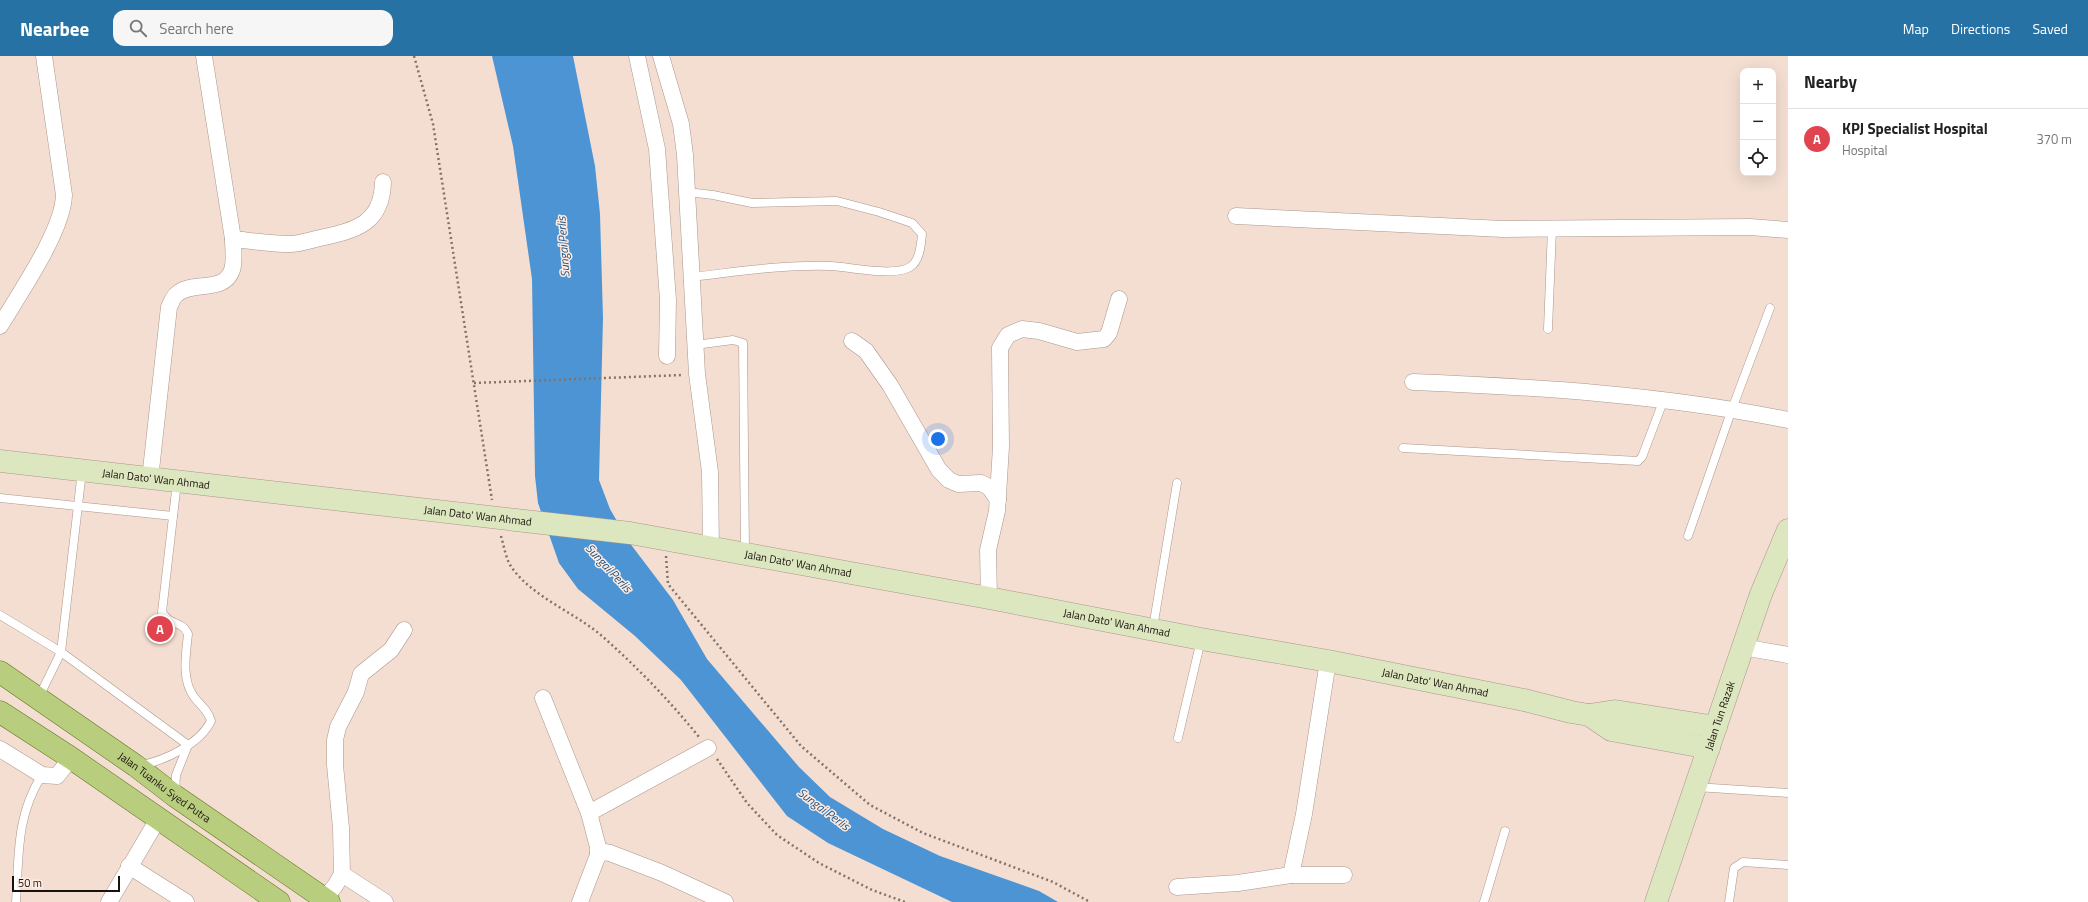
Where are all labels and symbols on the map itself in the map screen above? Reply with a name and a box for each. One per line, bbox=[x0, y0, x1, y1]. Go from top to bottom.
water label: Sungai Perlis bbox=[551, 215, 575, 278]
your location bbox=[928, 429, 948, 449]
street label: Jalan Dato' Wan Ahmad bbox=[101, 465, 211, 493]
street label: Jalan Dato' Wan Ahmad bbox=[423, 502, 533, 530]
water label: Sungai Perlis bbox=[581, 539, 637, 597]
street label: Jalan Dato' Wan Ahmad bbox=[743, 546, 853, 581]
street label: Jalan Dato' Wan Ahmad bbox=[1062, 605, 1172, 641]
pin: A bbox=[147, 614, 173, 644]
street label: Jalan Dato' Wan Ahmad bbox=[1380, 664, 1490, 701]
street label: Jalan Tun Razak bbox=[1700, 678, 1739, 752]
street label: Jalan Tuanku Syed Putra bbox=[115, 748, 215, 827]
water label: Sungai Perlis bbox=[794, 783, 855, 835]
scale bar bbox=[12, 874, 120, 893]

